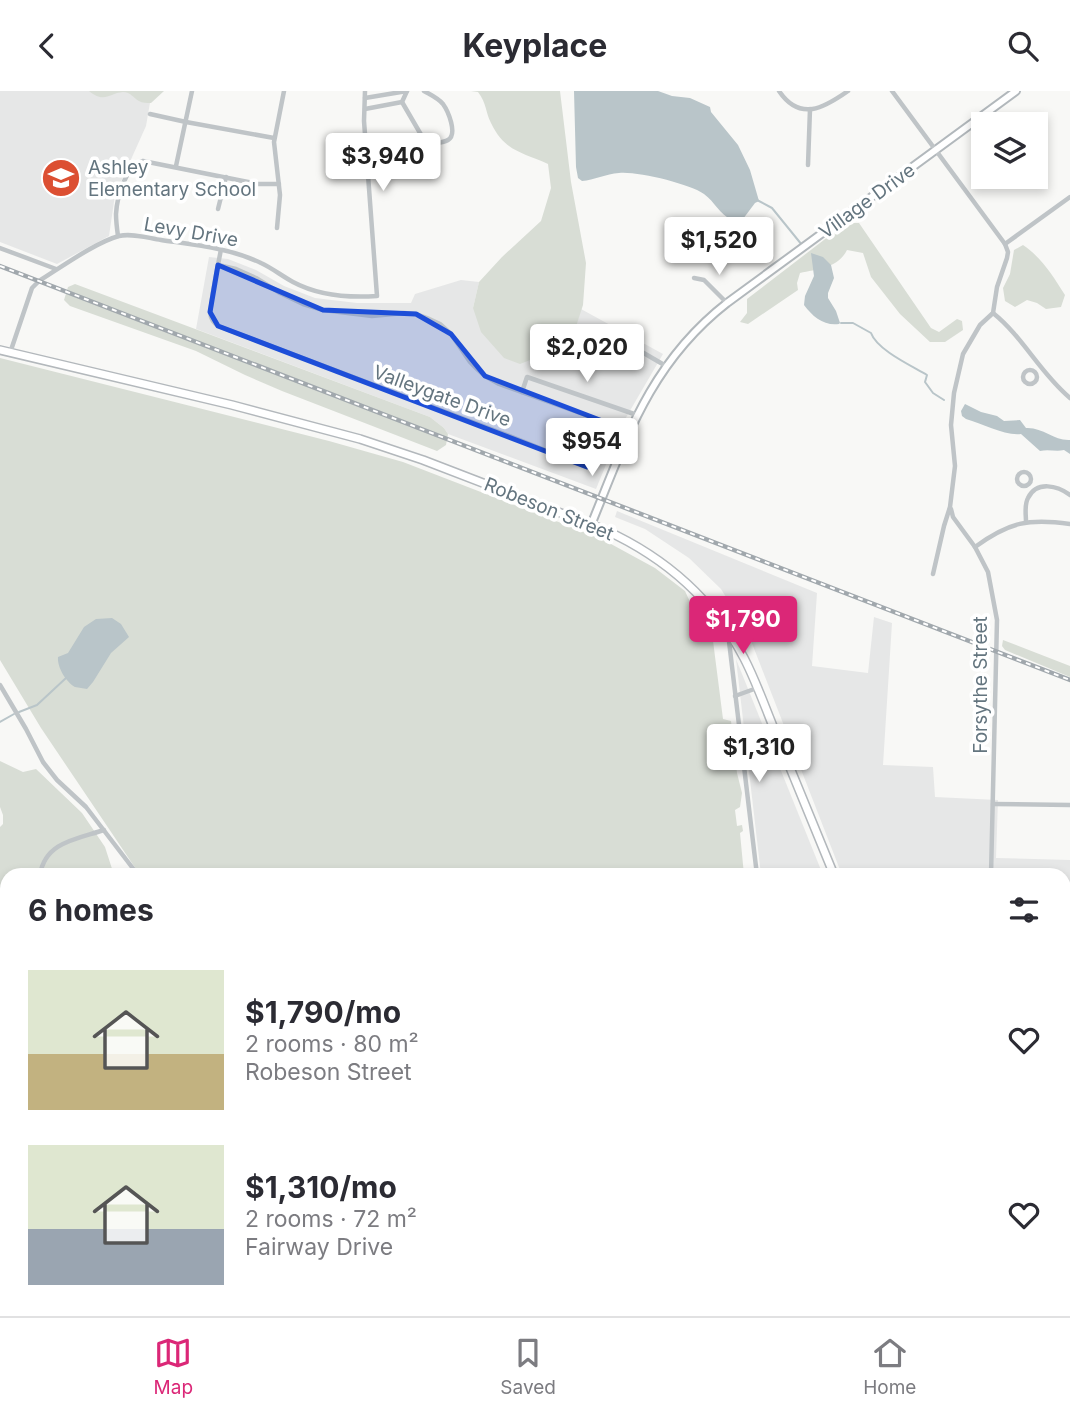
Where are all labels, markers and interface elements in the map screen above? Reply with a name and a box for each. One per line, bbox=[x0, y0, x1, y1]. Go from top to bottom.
text: Keyplace bbox=[463, 26, 607, 65]
icon: back bbox=[28, 27, 66, 65]
icon: search bbox=[1004, 27, 1042, 65]
map controls bbox=[971, 112, 1048, 189]
button: layers bbox=[971, 112, 1048, 189]
pin: $3,940 bbox=[326, 133, 440, 193]
text: $3,940 bbox=[342, 142, 424, 170]
place label: Ashley Elementary School bbox=[88, 156, 256, 201]
school or university icon: Ashley Elementary School bbox=[40, 157, 82, 199]
street label: Village Drive bbox=[815, 159, 919, 243]
street label: Levy Drive bbox=[142, 212, 240, 252]
pin: $1,520 bbox=[662, 218, 776, 277]
text: $1,520 bbox=[680, 226, 758, 254]
pin: $2,020 bbox=[530, 324, 644, 384]
text: $2,020 bbox=[546, 333, 628, 361]
street label: Valleygate Drive bbox=[370, 360, 514, 432]
pin: $954 bbox=[551, 419, 633, 478]
text: $954 bbox=[562, 427, 622, 455]
street label: Robeson Street bbox=[481, 473, 617, 545]
pin: $1,790 bbox=[686, 596, 800, 656]
text: $1,790 bbox=[705, 605, 781, 633]
street label: Forsythe Street bbox=[969, 616, 992, 754]
pin: $1,310 bbox=[702, 725, 816, 784]
text: $1,310 bbox=[723, 733, 795, 761]
icon: filters bbox=[1005, 891, 1043, 929]
text: 6 homes bbox=[28, 892, 154, 928]
text: $1,790/mo bbox=[245, 994, 401, 1030]
icon: home bbox=[84, 998, 168, 1082]
icon: heart bbox=[1005, 1021, 1043, 1059]
text: 2 rooms · 80 m² bbox=[245, 1030, 419, 1058]
text: Robeson Street bbox=[245, 1058, 412, 1086]
text: $1,310/mo bbox=[245, 1169, 397, 1205]
icon: home bbox=[84, 1173, 168, 1257]
icon: heart bbox=[1005, 1196, 1043, 1234]
text: 2 rooms · 72 m² bbox=[245, 1205, 417, 1233]
text: Fairway Drive bbox=[245, 1233, 393, 1261]
tab: Map bbox=[154, 1334, 193, 1399]
tab: Saved bbox=[500, 1334, 556, 1399]
tab: Home bbox=[863, 1334, 916, 1399]

